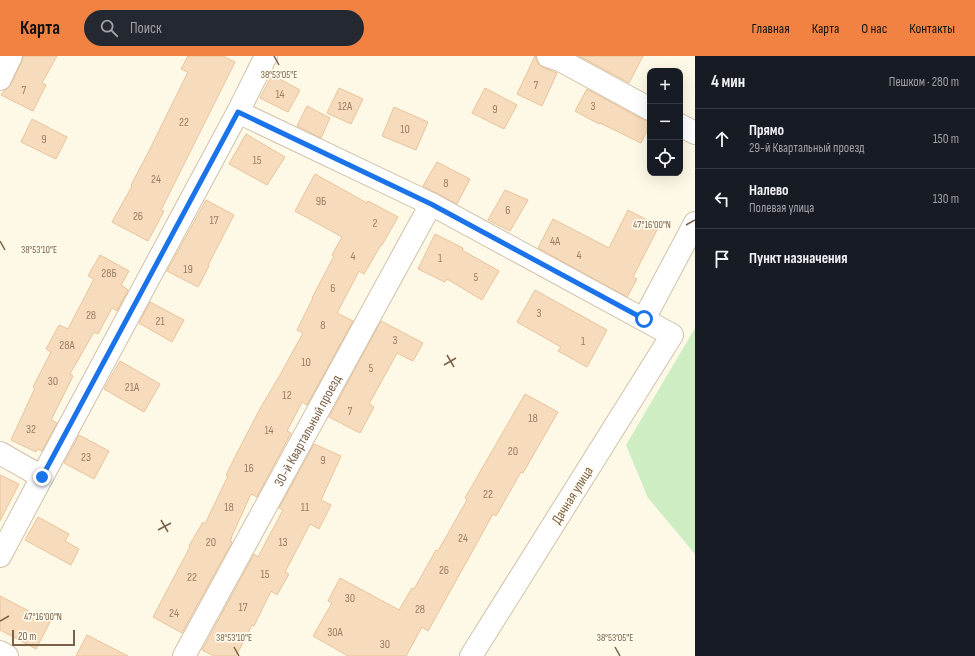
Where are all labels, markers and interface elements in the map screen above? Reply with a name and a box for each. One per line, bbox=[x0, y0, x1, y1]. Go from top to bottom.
search box bbox=[84, 10, 364, 46]
text: Карта bbox=[20, 17, 60, 40]
icon: search bbox=[98, 17, 120, 39]
text: Поиск bbox=[130, 19, 162, 38]
text: Главная bbox=[752, 20, 790, 37]
text: Карта bbox=[812, 20, 839, 37]
text: О нас bbox=[861, 20, 887, 37]
text: Контакты bbox=[909, 20, 955, 37]
map controls bbox=[647, 68, 683, 176]
button: + bbox=[647, 68, 683, 104]
text: 38°53'05"E bbox=[261, 69, 297, 81]
text: 4 мин bbox=[711, 72, 745, 92]
text: Пешком · 280 m bbox=[889, 74, 959, 90]
house number: 7 bbox=[534, 78, 539, 93]
house number: 7 bbox=[22, 83, 27, 98]
house number: 14 bbox=[275, 87, 285, 102]
house number: 12А bbox=[338, 99, 353, 114]
house number: 3 bbox=[590, 99, 596, 114]
house number: 9 bbox=[492, 102, 498, 117]
button: − bbox=[647, 104, 683, 140]
house number: 22 bbox=[179, 115, 189, 130]
text: Прямо bbox=[749, 121, 784, 140]
house number: 10 bbox=[400, 122, 410, 137]
icon: ahead bbox=[711, 128, 733, 150]
text: 150 m bbox=[933, 131, 959, 147]
house number: 9 bbox=[41, 132, 47, 147]
button: locate bbox=[647, 140, 683, 176]
text: 29-й Квартальный проезд bbox=[749, 140, 864, 156]
house number: 15 bbox=[252, 153, 262, 168]
house number: 24 bbox=[151, 172, 161, 187]
house number: 8 bbox=[443, 176, 449, 191]
text: Налево bbox=[749, 181, 789, 200]
icon: left bbox=[711, 188, 733, 210]
text: 130 m bbox=[933, 191, 959, 207]
house number: 9Б bbox=[316, 194, 326, 209]
text: Полевая улица bbox=[749, 200, 814, 216]
house number: 6 bbox=[505, 203, 511, 218]
house number: 26 bbox=[133, 209, 143, 224]
house number: 17 bbox=[210, 213, 219, 228]
house number: 2 bbox=[373, 216, 378, 231]
text: 47°16'00"N bbox=[633, 219, 671, 231]
house number: 4А bbox=[550, 234, 561, 249]
text: 38°53'10"E bbox=[21, 244, 57, 256]
house number: 4 bbox=[576, 248, 582, 263]
icon: arrive bbox=[711, 248, 733, 270]
house number: 4 bbox=[350, 249, 356, 264]
text: Пункт назначения bbox=[749, 249, 847, 268]
house number: 1 bbox=[438, 251, 443, 266]
house number: 19 bbox=[183, 262, 193, 277]
house number: 28Б bbox=[101, 266, 117, 281]
house number: 5 bbox=[474, 270, 479, 285]
house number: 6 bbox=[330, 281, 336, 296]
house number: 3 bbox=[536, 306, 542, 321]
house number: 28 bbox=[86, 308, 96, 323]
route start bbox=[635, 310, 653, 328]
house number: 21 bbox=[155, 314, 165, 329]
house number: 8 bbox=[320, 318, 326, 333]
house number: 3 bbox=[392, 333, 398, 348]
house number: 1 bbox=[581, 334, 586, 349]
house number: 28А bbox=[59, 338, 76, 353]
house number: 10 bbox=[301, 355, 311, 370]
house number: 5 bbox=[369, 361, 374, 376]
street label: 30-й Квартальный проезд bbox=[270, 372, 345, 489]
house number: 30 bbox=[48, 374, 58, 389]
house number: 21А bbox=[125, 380, 140, 395]
house number: 12 bbox=[282, 388, 292, 403]
house number: 7 bbox=[348, 404, 353, 419]
house number: 18 bbox=[528, 411, 538, 426]
house number: 32 bbox=[26, 422, 36, 437]
house number: 14 bbox=[264, 423, 274, 438]
house number: 20 bbox=[508, 444, 518, 459]
house number: 23 bbox=[81, 450, 91, 465]
house number: 9 bbox=[320, 453, 326, 468]
house number: 16 bbox=[244, 461, 254, 476]
street label: Дачная улица bbox=[548, 463, 597, 527]
route end bbox=[33, 468, 51, 486]
house number: 22 bbox=[483, 487, 493, 502]
house number: 18 bbox=[224, 500, 234, 515]
house number: 11 bbox=[301, 500, 310, 515]
house number: 24 bbox=[458, 531, 468, 546]
house number: 20 bbox=[206, 535, 216, 550]
house number: 13 bbox=[278, 535, 288, 550]
house number: 26 bbox=[439, 563, 449, 578]
house number: 15 bbox=[260, 567, 270, 582]
house number: 22 bbox=[187, 570, 197, 585]
house number: 30 bbox=[345, 591, 355, 606]
house number: 17 bbox=[239, 600, 248, 615]
house number: 28 bbox=[415, 602, 425, 617]
house number: 24 bbox=[169, 606, 179, 621]
text: 47°16'00"N bbox=[24, 611, 62, 623]
house number: 30А bbox=[327, 625, 344, 640]
scale bar bbox=[12, 628, 75, 647]
text: 20 m bbox=[18, 630, 36, 643]
text: 38°53'10"E bbox=[216, 632, 252, 644]
text: 38°53'05"E bbox=[597, 632, 633, 644]
house number: 30 bbox=[380, 637, 390, 652]

